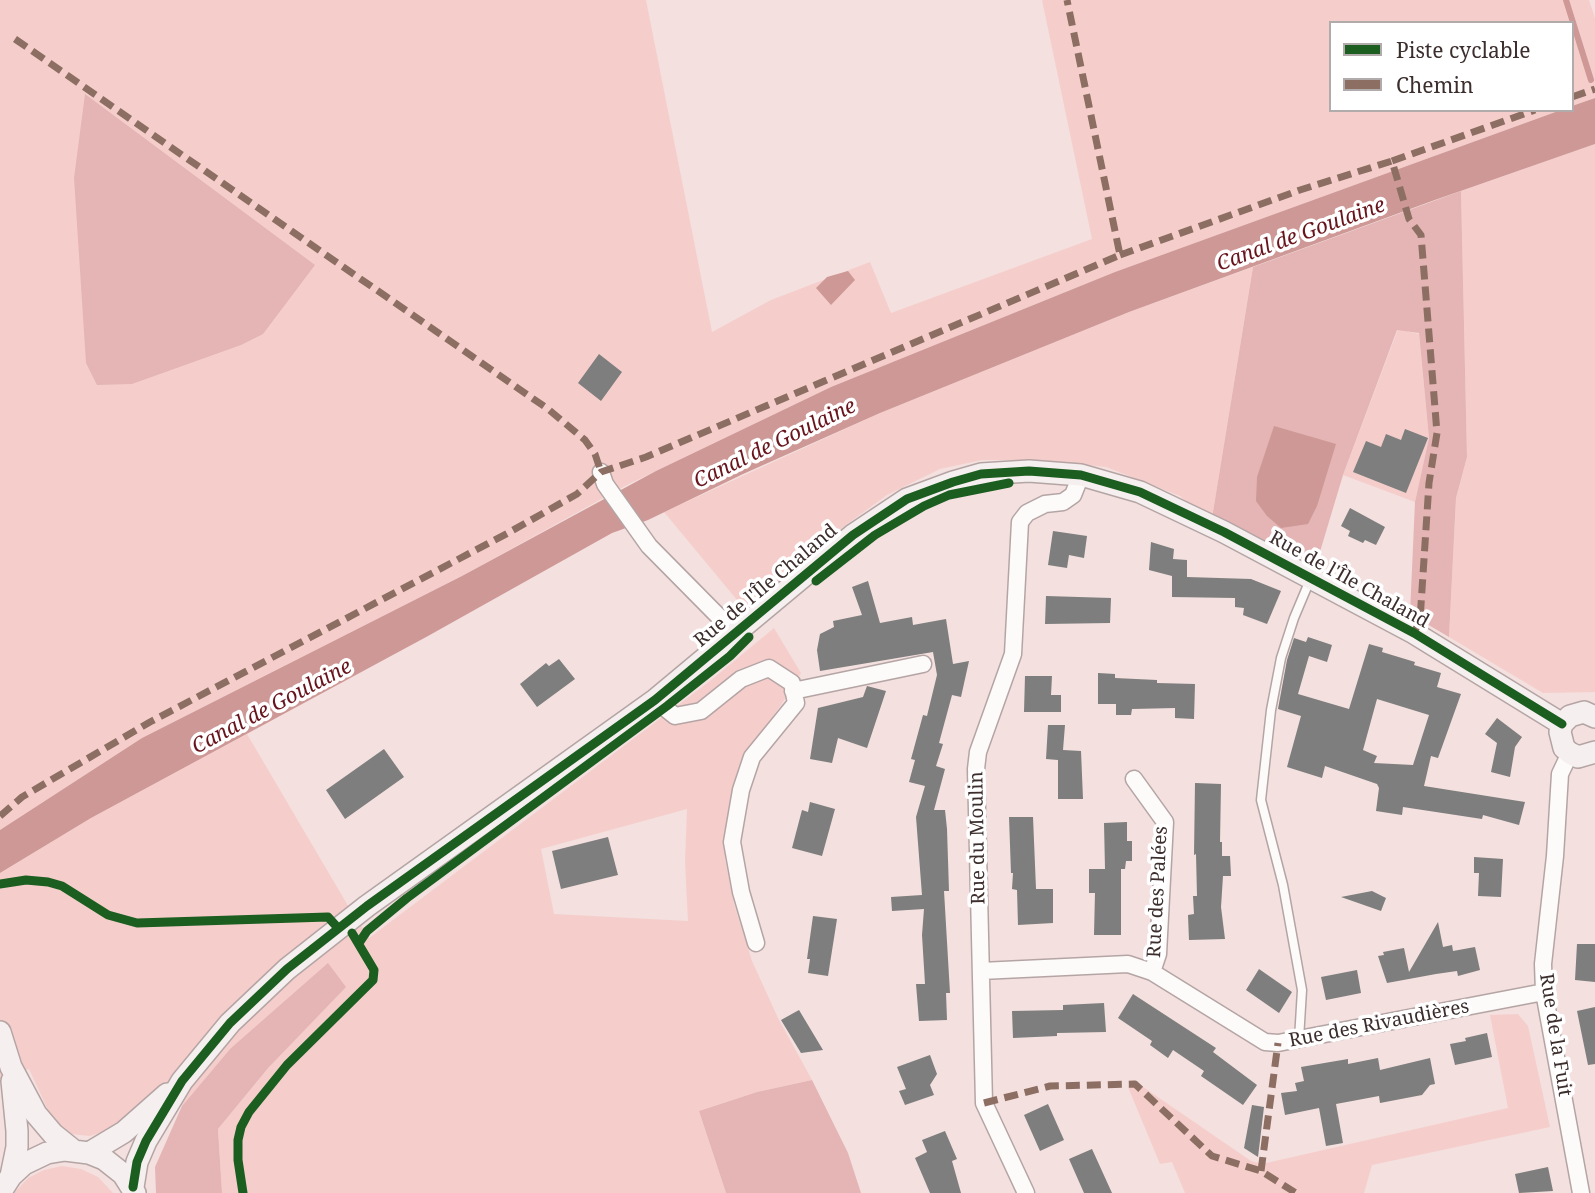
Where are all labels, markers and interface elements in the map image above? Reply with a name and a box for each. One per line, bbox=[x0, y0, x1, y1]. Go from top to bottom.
legend bbox=[1329, 21, 1574, 112]
text: Piste cyclable bbox=[1396, 36, 1530, 64]
text: Chemin bbox=[1396, 71, 1474, 99]
water label: Canal de Goulaine bbox=[1213, 193, 1389, 277]
water label: Canal de Goulaine bbox=[690, 394, 860, 494]
street label: Rue de l'Île Chaland bbox=[690, 520, 842, 652]
street label: Rue de l'Île Chaland bbox=[1265, 527, 1433, 633]
water label: Canal de Goulaine bbox=[188, 654, 356, 760]
street label: Rue du Moulin bbox=[965, 771, 991, 905]
street label: Rue des Palées bbox=[1143, 826, 1173, 958]
street label: Rue de la Fuit bbox=[1534, 972, 1576, 1098]
street label: Rue des Rivaudières bbox=[1287, 995, 1471, 1053]

